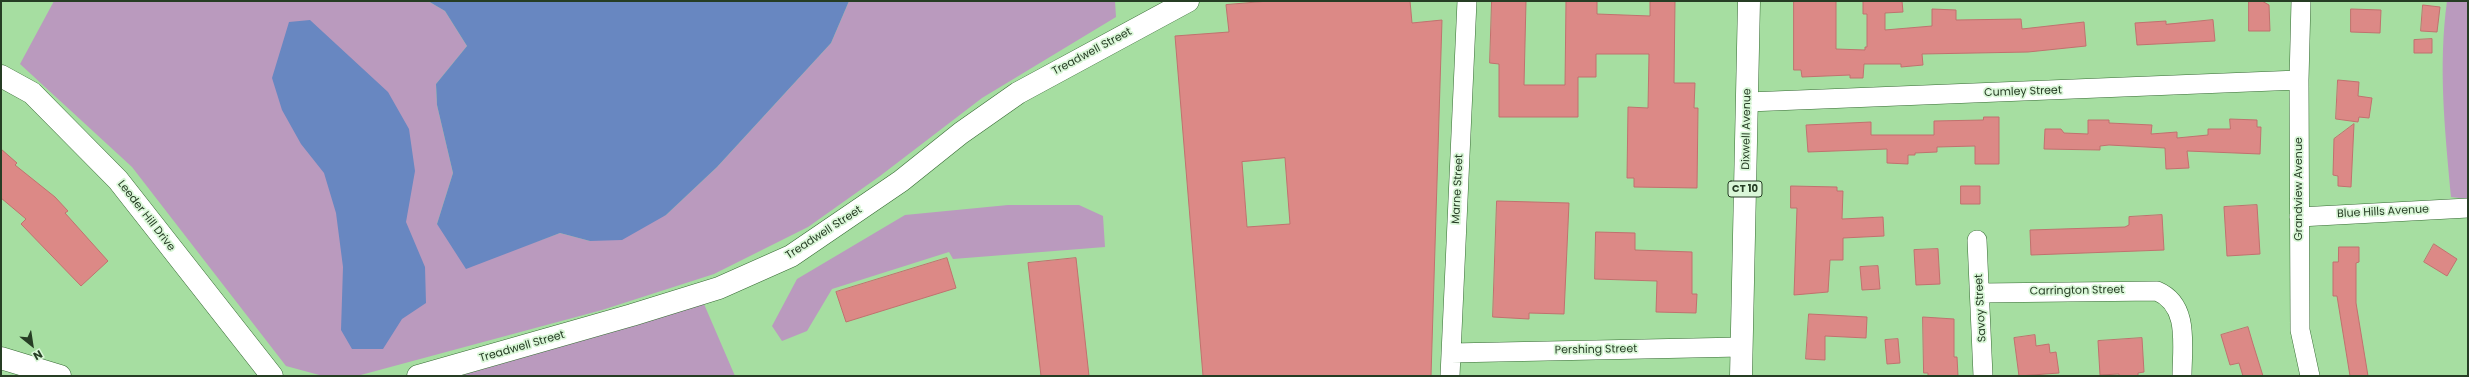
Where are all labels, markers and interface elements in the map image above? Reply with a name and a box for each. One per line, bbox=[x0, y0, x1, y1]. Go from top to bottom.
street label: Treadwell Street bbox=[1050, 25, 1134, 79]
street label: Cumley Street bbox=[1984, 84, 2062, 100]
street label: Dixwell Avenue bbox=[1740, 88, 1754, 170]
street label: Grandview Avenue bbox=[2292, 137, 2306, 241]
street label: Marne Street bbox=[1450, 154, 1466, 224]
street label: Leeder Hill Drive bbox=[114, 178, 178, 254]
road number: CT 10 bbox=[1728, 181, 1762, 197]
street label: Treadwell Street bbox=[783, 203, 865, 263]
street label: Blue Hills Avenue bbox=[2337, 203, 2429, 221]
street label: Savoy Street bbox=[1973, 273, 1989, 343]
street label: Carrington Street bbox=[2030, 284, 2124, 298]
north arrow bbox=[12, 325, 52, 365]
street label: Treadwell Street bbox=[478, 329, 566, 365]
street label: Pershing Street bbox=[1555, 343, 1637, 357]
text: N bbox=[30, 346, 46, 364]

